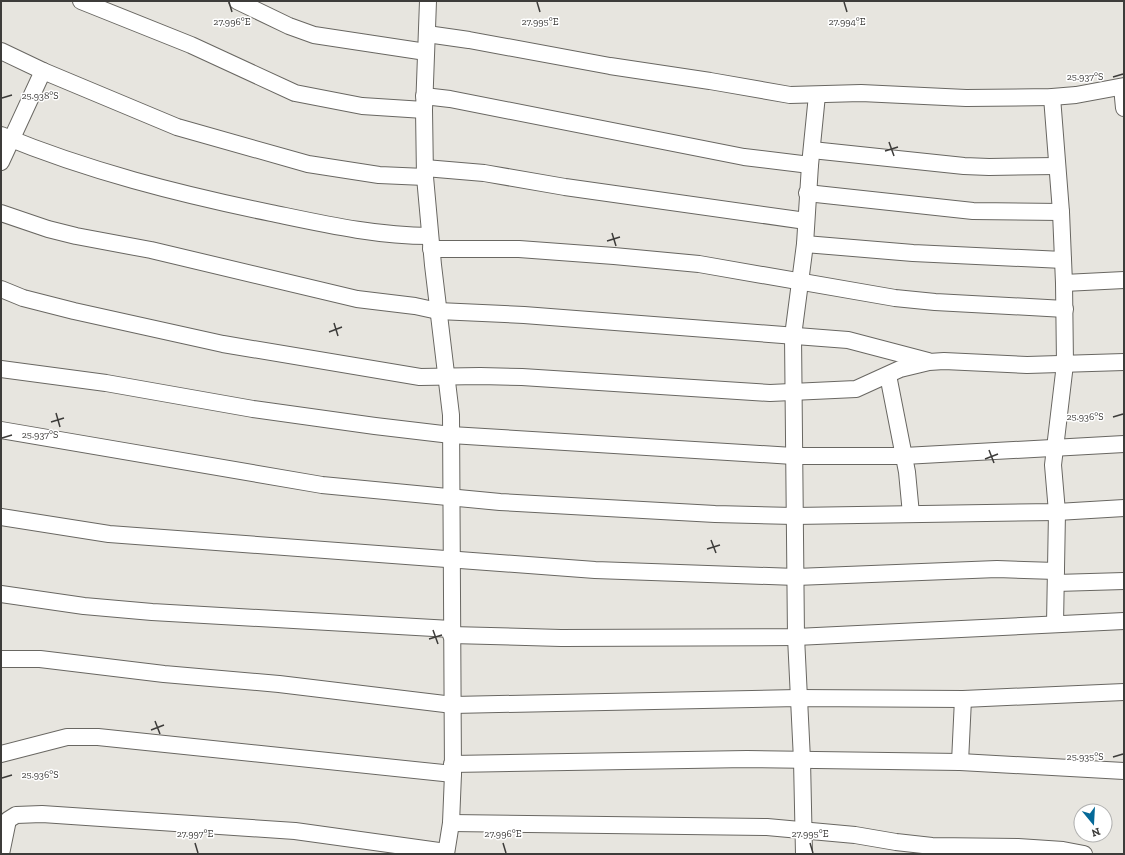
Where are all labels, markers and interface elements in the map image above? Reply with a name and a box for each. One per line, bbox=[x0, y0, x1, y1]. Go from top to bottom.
text: 27.996°E bbox=[213, 16, 251, 28]
text: 27.995°E bbox=[521, 16, 559, 28]
text: 27.994°E bbox=[828, 16, 866, 28]
text: 25.937°S bbox=[1067, 71, 1103, 83]
text: 25.938°S bbox=[21, 90, 59, 102]
text: 25.936°S bbox=[1066, 411, 1104, 423]
text: 25.937°S bbox=[22, 429, 58, 441]
text: 25.935°S bbox=[1067, 751, 1104, 763]
text: 25.936°S bbox=[21, 769, 59, 781]
north arrow bbox=[1073, 803, 1113, 843]
text: N bbox=[1089, 825, 1102, 840]
text: 27.997°E bbox=[177, 828, 213, 840]
text: 27.996°E bbox=[484, 828, 522, 840]
text: 27.995°E bbox=[791, 828, 829, 840]

